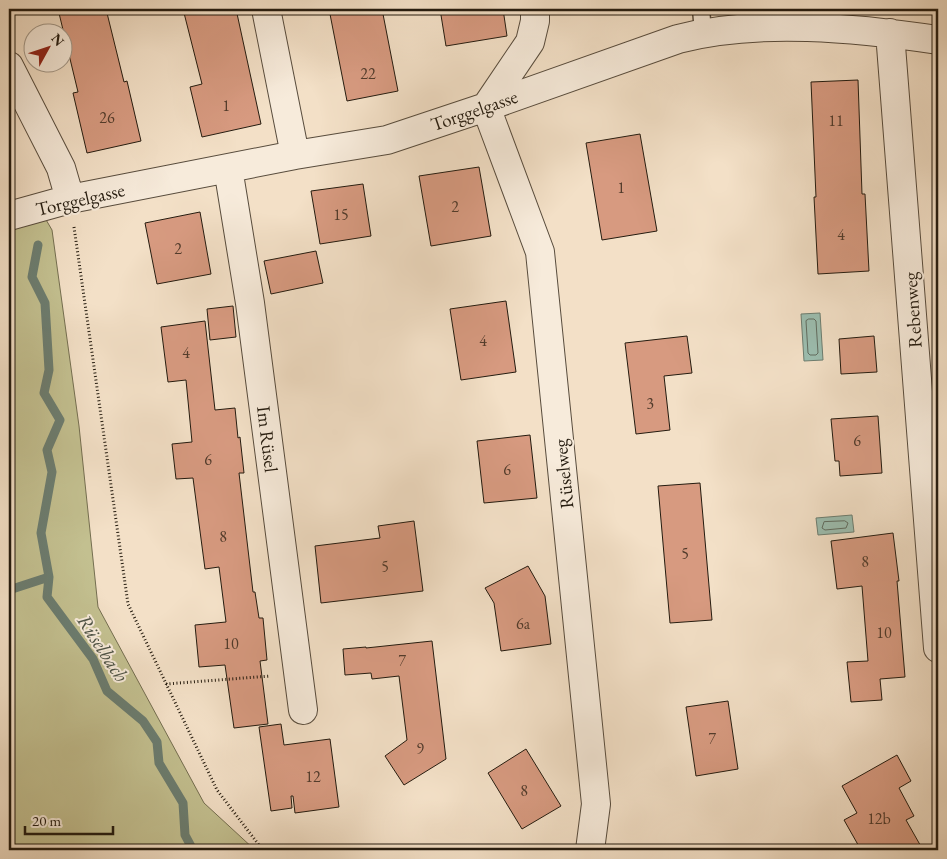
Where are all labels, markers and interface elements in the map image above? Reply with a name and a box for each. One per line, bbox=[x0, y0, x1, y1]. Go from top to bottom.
north arrow bbox=[22, 22, 72, 72]
text: N bbox=[47, 30, 69, 50]
house number: 22 bbox=[360, 63, 376, 84]
street label: Torggelgasse bbox=[427, 84, 521, 137]
house number: 1 bbox=[222, 95, 230, 116]
house number: 26 bbox=[99, 107, 115, 128]
house number: 11 bbox=[828, 110, 844, 131]
street label: Torggelgasse bbox=[33, 177, 127, 222]
house number: 1 bbox=[617, 177, 625, 198]
house number: 2 bbox=[451, 196, 459, 217]
house number: 15 bbox=[333, 204, 349, 225]
house number: 4 bbox=[837, 224, 845, 245]
house number: 2 bbox=[174, 238, 182, 259]
street label: Rebenweg bbox=[897, 270, 928, 349]
house number: 4 bbox=[479, 330, 487, 351]
house number: 4 bbox=[182, 342, 190, 363]
house number: 3 bbox=[646, 393, 654, 414]
street label: Im Rüsel bbox=[251, 404, 284, 474]
house number: 6 bbox=[853, 430, 861, 451]
street label: Rüselweg bbox=[547, 437, 580, 510]
house number: 6 bbox=[204, 449, 212, 470]
house number: 6 bbox=[503, 459, 511, 480]
house number: 8 bbox=[219, 526, 227, 547]
house number: 5 bbox=[681, 543, 689, 564]
house number: 8 bbox=[861, 551, 869, 572]
house number: 5 bbox=[381, 556, 389, 577]
water label: Rüselbach bbox=[72, 609, 135, 687]
house number: 6a bbox=[516, 613, 531, 634]
house number: 10 bbox=[876, 622, 892, 643]
house number: 10 bbox=[223, 633, 239, 654]
house number: 7 bbox=[398, 650, 406, 671]
house number: 7 bbox=[708, 728, 716, 749]
house number: 9 bbox=[416, 738, 424, 759]
house number: 12 bbox=[305, 766, 321, 787]
house number: 8 bbox=[520, 780, 528, 801]
scale bar bbox=[25, 804, 112, 836]
house number: 12b bbox=[867, 808, 891, 829]
text: 20 m bbox=[32, 811, 61, 830]

